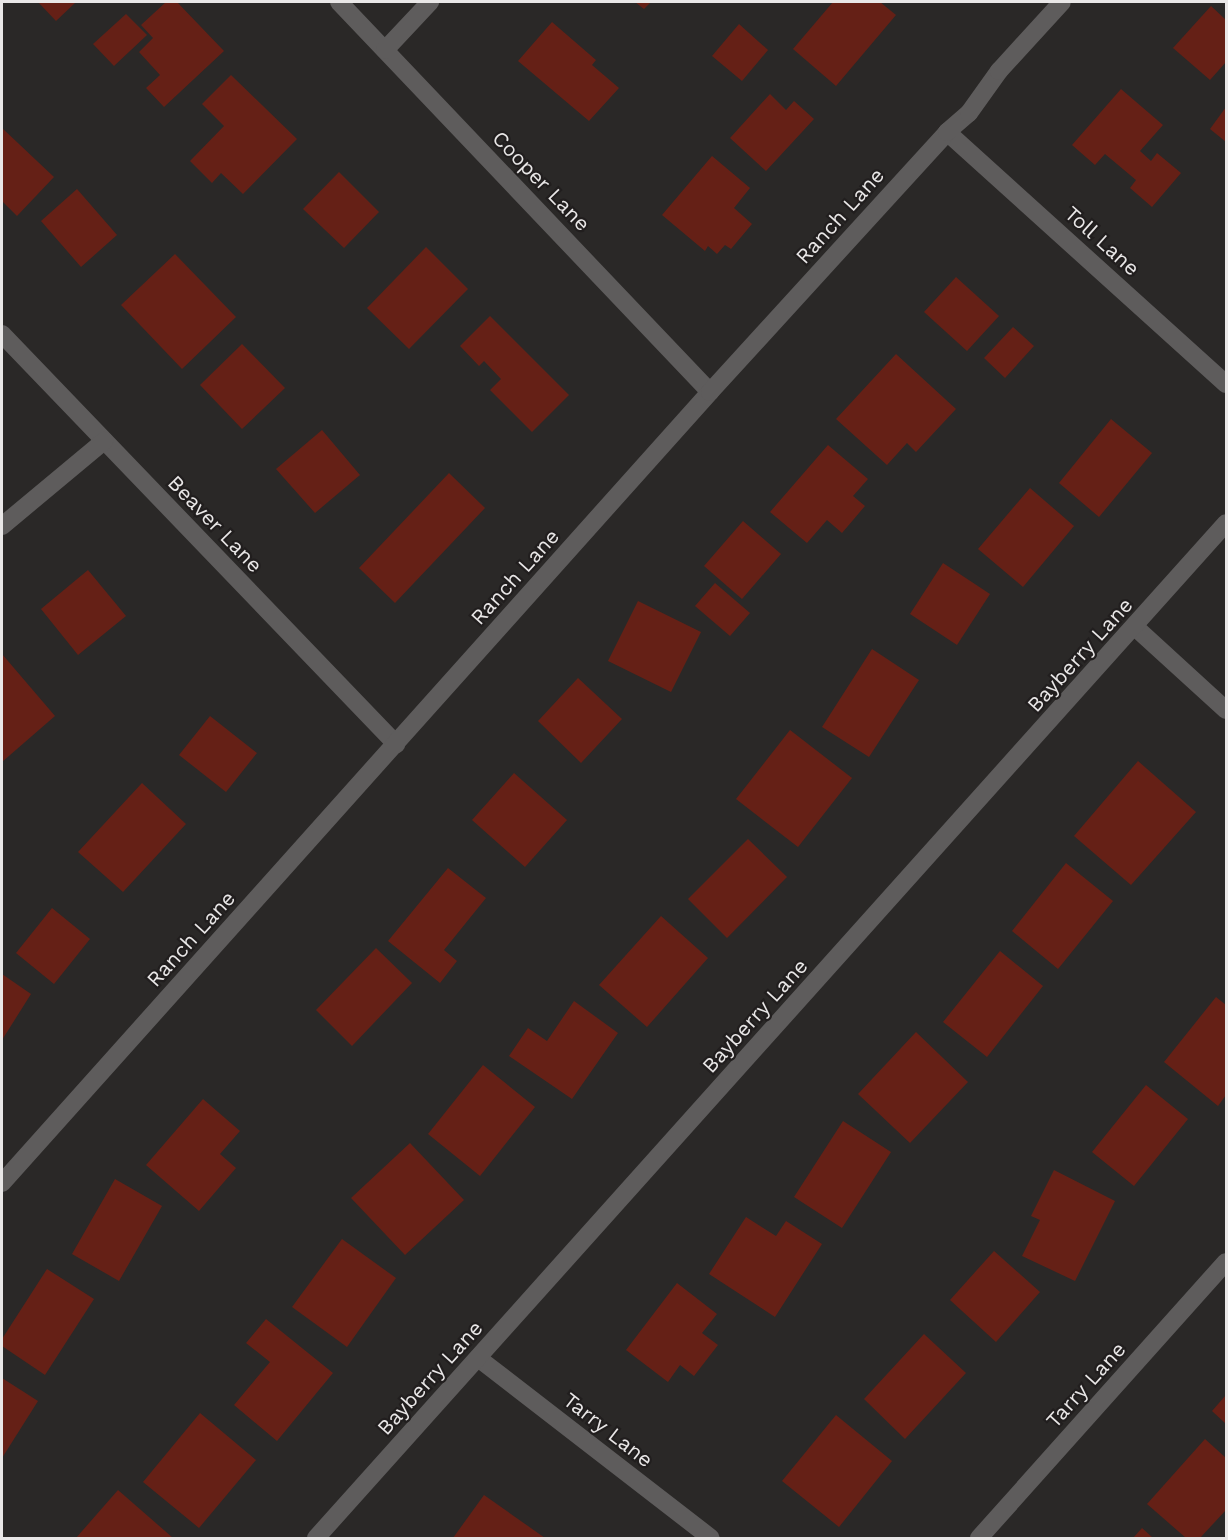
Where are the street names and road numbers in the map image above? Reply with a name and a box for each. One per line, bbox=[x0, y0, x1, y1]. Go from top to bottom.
street label: Cooper Lane bbox=[487, 125, 595, 237]
street label: Ranch Lane bbox=[790, 163, 890, 269]
street label: Toll Lane bbox=[1059, 201, 1145, 281]
street label: Beaver Lane bbox=[162, 470, 268, 578]
street label: Ranch Lane bbox=[465, 524, 565, 630]
street label: Bayberry Lane bbox=[1022, 592, 1138, 718]
street label: Ranch Lane bbox=[141, 886, 241, 992]
street label: Bayberry Lane bbox=[697, 953, 813, 1079]
street label: Bayberry Lane bbox=[372, 1315, 488, 1441]
street label: Tarry Lane bbox=[1041, 1337, 1131, 1433]
street label: Tarry Lane bbox=[558, 1387, 658, 1473]

